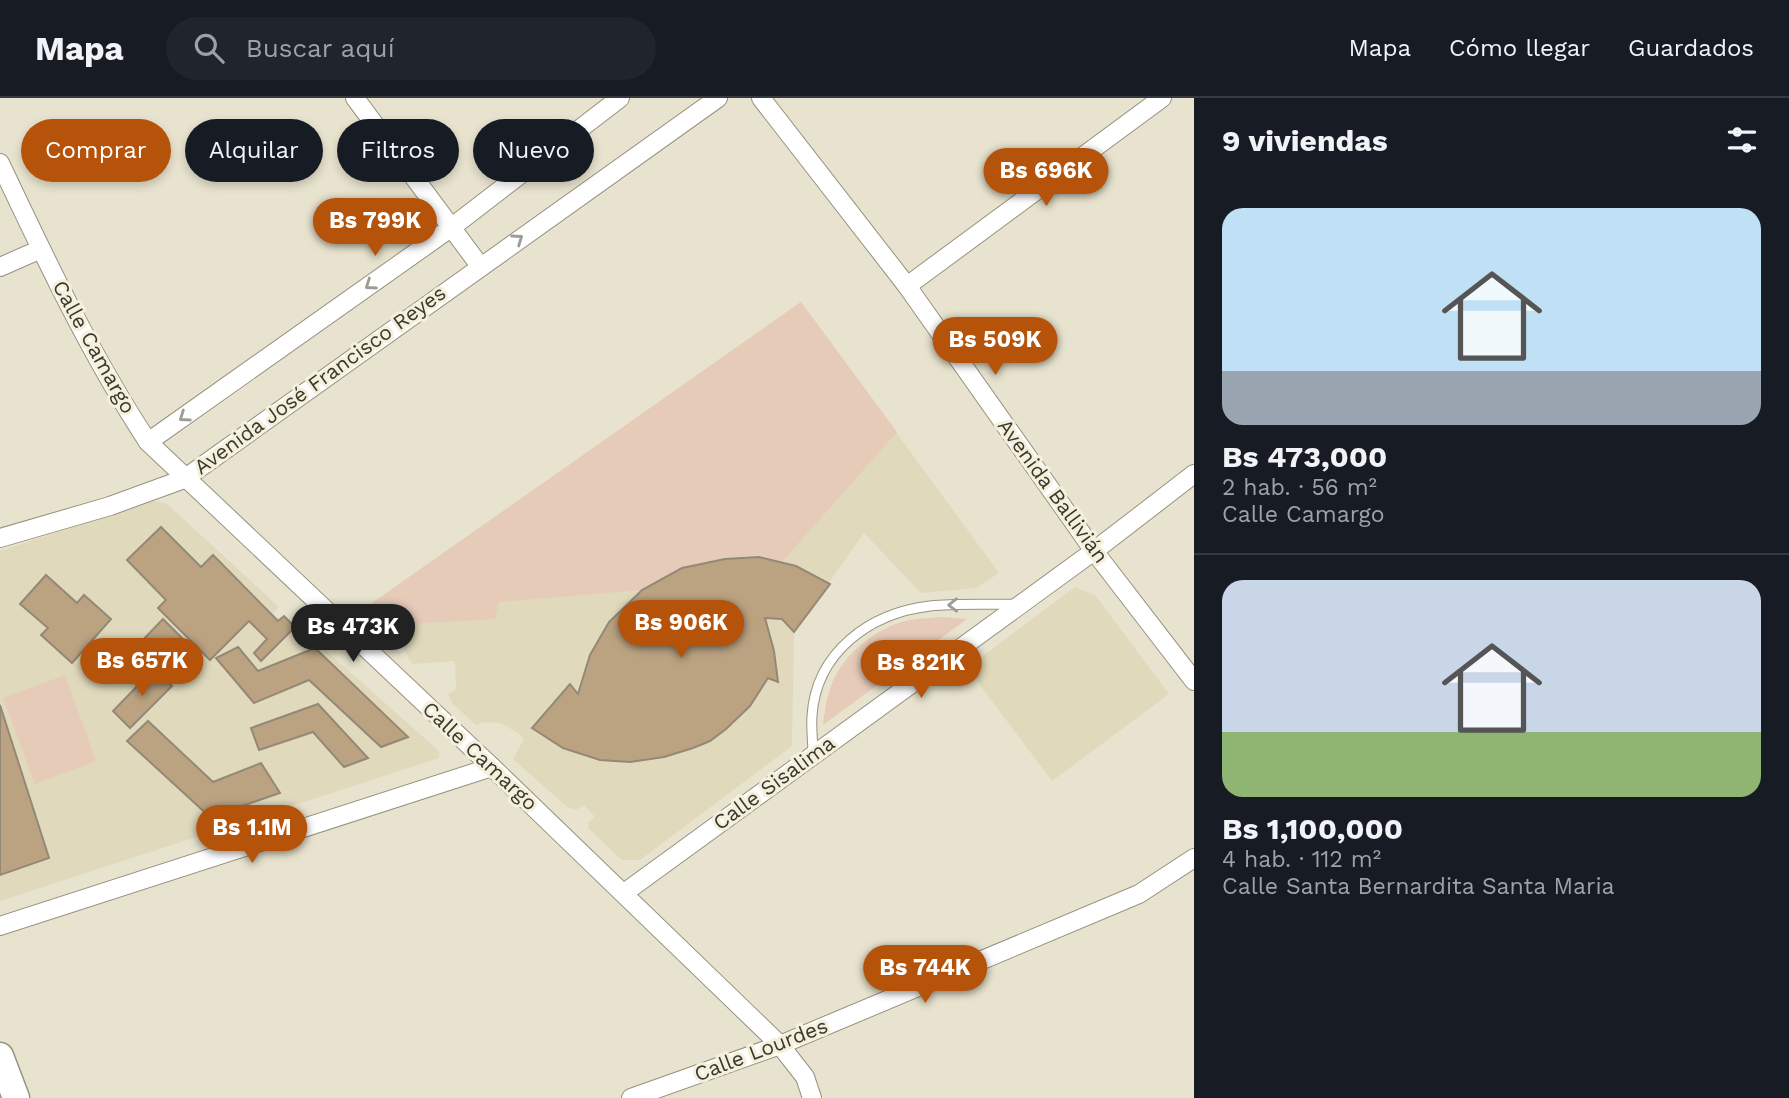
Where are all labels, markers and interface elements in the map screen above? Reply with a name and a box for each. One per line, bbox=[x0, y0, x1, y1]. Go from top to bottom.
search box bbox=[166, 17, 656, 80]
text: Mapa bbox=[35, 29, 124, 68]
icon: search bbox=[190, 29, 228, 67]
text: Buscar aquí bbox=[246, 33, 395, 63]
text: Mapa bbox=[1349, 34, 1411, 62]
text: Cómo llegar bbox=[1449, 34, 1590, 62]
text: Guardados bbox=[1628, 34, 1754, 62]
chip: Comprar bbox=[21, 119, 171, 182]
chip: Alquilar bbox=[185, 119, 323, 182]
chip: Filtros bbox=[337, 119, 459, 182]
chip: Nuevo bbox=[473, 119, 594, 182]
icon: filters bbox=[1723, 121, 1761, 159]
text: 9 viviendas bbox=[1222, 123, 1388, 158]
pin: Bs 696K bbox=[981, 148, 1111, 208]
text: Bs 696K bbox=[999, 157, 1093, 184]
pin: Bs 799K bbox=[310, 198, 440, 258]
text: Bs 799K bbox=[329, 207, 421, 234]
one-way arrow bbox=[510, 235, 523, 247]
icon: home bbox=[1429, 253, 1555, 379]
street label: Calle Camargo bbox=[48, 276, 141, 418]
one-way arrow bbox=[365, 277, 378, 290]
street label: Avenida José Francisco Reyes bbox=[189, 280, 450, 479]
pin: Bs 509K bbox=[930, 317, 1060, 377]
text: Bs 509K bbox=[949, 326, 1041, 353]
one-way arrow bbox=[179, 409, 192, 421]
street label: Avenida Ballivián bbox=[993, 414, 1114, 568]
text: Bs 473,000 bbox=[1222, 439, 1387, 474]
text: 2 hab. · 56 m² bbox=[1222, 474, 1377, 501]
text: Calle Camargo bbox=[1222, 501, 1385, 528]
one-way arrow bbox=[947, 598, 958, 613]
pin: Bs 906K bbox=[616, 601, 746, 660]
pin: Bs 473K bbox=[288, 604, 418, 664]
text: Bs 906K bbox=[634, 609, 728, 636]
text: Bs 473K bbox=[307, 613, 399, 640]
icon: home bbox=[1429, 625, 1555, 751]
pin: Bs 657K bbox=[77, 638, 207, 698]
pin: Bs 821K bbox=[856, 640, 986, 700]
text: Bs 657K bbox=[96, 647, 188, 674]
text: Bs 821K bbox=[877, 649, 965, 676]
street label: Calle Camargo bbox=[418, 696, 543, 815]
street label: Calle Sisalima bbox=[708, 730, 839, 835]
pin: Bs 1.1M bbox=[187, 806, 317, 865]
text: Bs 1,100,000 bbox=[1222, 811, 1403, 846]
text: Bs 1.1M bbox=[212, 814, 292, 841]
text: 4 hab. · 112 m² bbox=[1222, 846, 1381, 873]
text: Calle Santa Bernardita Santa Maria bbox=[1222, 873, 1615, 900]
pin: Bs 744K bbox=[860, 946, 990, 1005]
text: Bs 744K bbox=[879, 954, 971, 981]
street label: Calle Lourdes bbox=[691, 1013, 831, 1086]

